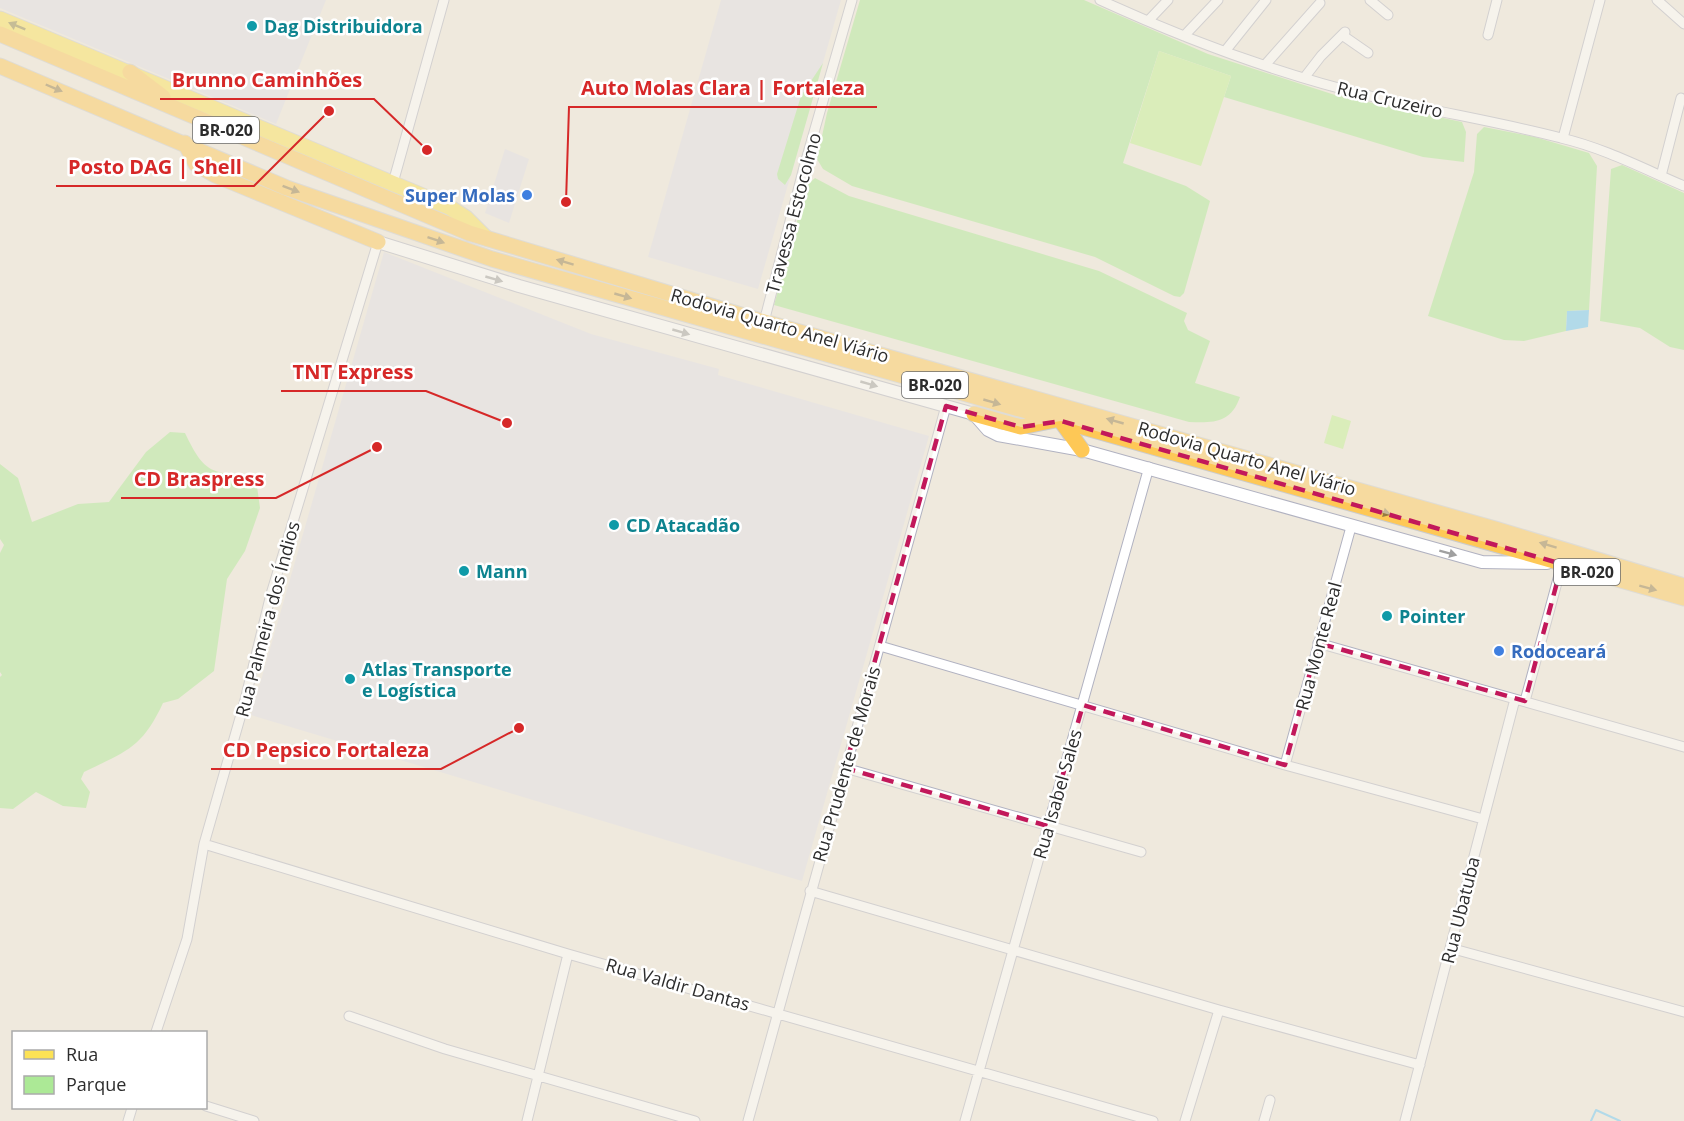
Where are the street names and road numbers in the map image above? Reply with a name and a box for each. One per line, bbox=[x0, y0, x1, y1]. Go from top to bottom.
street label: Rua Cruzeiro bbox=[1335, 75, 1445, 123]
road number: BR-020 bbox=[193, 117, 259, 143]
street label: Travessa Estocolmo bbox=[760, 130, 826, 296]
street label: Rodovia Quarto Anel Viário bbox=[668, 282, 892, 368]
road number: BR-020 bbox=[902, 372, 968, 398]
street label: Rodovia Quarto Anel Viário bbox=[1135, 415, 1359, 501]
street label: Rua Palmeira dos Índios bbox=[229, 518, 305, 720]
road number: BR-020 bbox=[1554, 559, 1620, 585]
street label: Rua Monte Real bbox=[1289, 579, 1347, 713]
street label: Rua Prudente de Morais bbox=[807, 663, 885, 865]
street label: Rua Isabel Sales bbox=[1027, 726, 1087, 862]
street label: Rua Ubatuba bbox=[1435, 854, 1485, 966]
street label: Rua Valdir Dantas bbox=[603, 952, 753, 1016]

